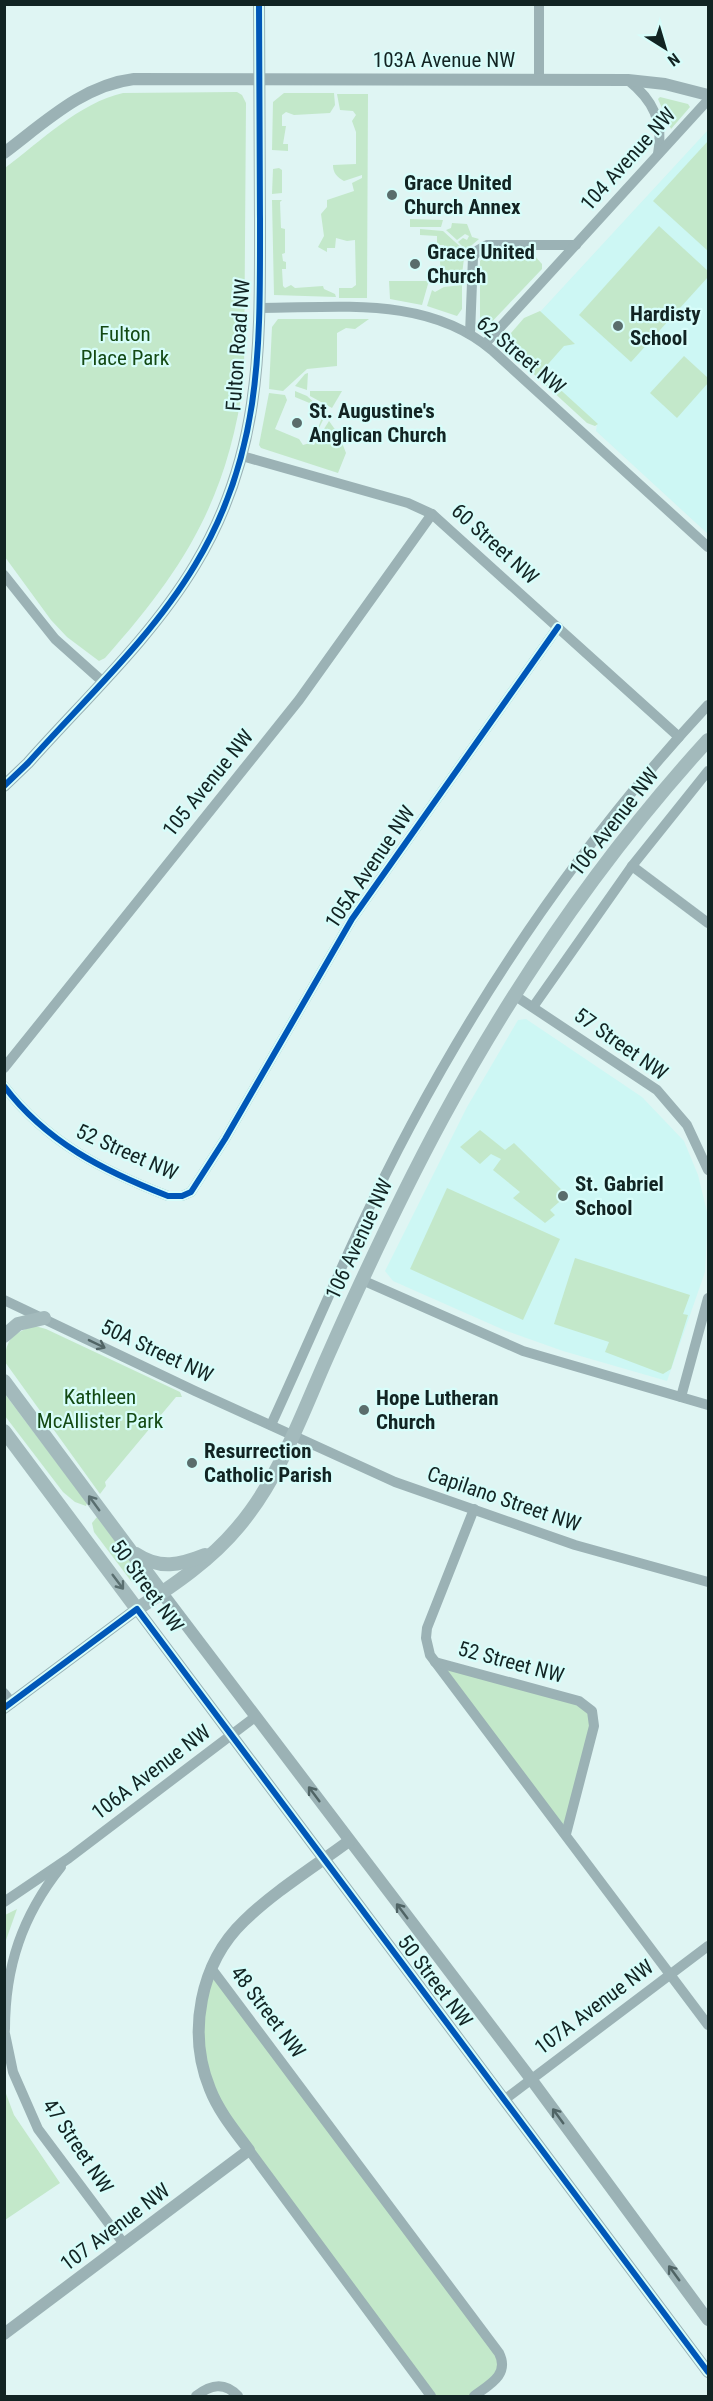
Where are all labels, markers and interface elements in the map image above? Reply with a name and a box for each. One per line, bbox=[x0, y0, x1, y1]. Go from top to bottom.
north arrow bbox=[635, 18, 695, 78]
street label: 103A Avenue NW bbox=[373, 48, 515, 72]
text: N bbox=[664, 49, 683, 70]
street label: 104 Avenue NW bbox=[576, 103, 680, 215]
place label: Grace United Church Annex bbox=[404, 171, 521, 219]
marker: Grace United Church Annex bbox=[385, 188, 399, 202]
place label: Grace United Church bbox=[427, 240, 535, 288]
marker: Grace United Church bbox=[408, 257, 422, 271]
street label: Fulton Road NW bbox=[221, 278, 255, 412]
place label: Hardisty School bbox=[630, 302, 701, 350]
street label: 62 Street NW bbox=[472, 311, 570, 399]
marker: Hardisty School bbox=[611, 319, 625, 333]
park label: Fulton Place Park bbox=[81, 322, 170, 370]
place label: St. Augustine's Anglican Church bbox=[309, 399, 447, 447]
marker: St. Augustine's Anglican Church bbox=[290, 416, 304, 430]
street label: 60 Street NW bbox=[447, 499, 543, 589]
street label: 105 Avenue NW bbox=[158, 725, 258, 841]
street label: 106 Avenue NW bbox=[564, 763, 664, 881]
street label: 105A Avenue NW bbox=[320, 801, 420, 933]
street label: 57 Street NW bbox=[570, 1003, 672, 1085]
street label: 52 Street NW bbox=[73, 1119, 181, 1185]
place label: St. Gabriel School bbox=[575, 1172, 664, 1220]
street label: 106 Avenue NW bbox=[321, 1175, 397, 1303]
marker: St. Gabriel School bbox=[556, 1189, 570, 1203]
street label: 50A Street NW bbox=[97, 1315, 217, 1387]
one-way arrow bbox=[87, 1338, 105, 1350]
park label: Kathleen McAllister Park bbox=[37, 1385, 164, 1433]
place label: Hope Lutheran Church bbox=[376, 1386, 499, 1434]
marker: Hope Lutheran Church bbox=[357, 1403, 371, 1417]
place label: Resurrection Catholic Parish bbox=[204, 1439, 332, 1487]
marker: Resurrection Catholic Parish bbox=[185, 1456, 199, 1470]
street label: Capilano Street NW bbox=[424, 1462, 584, 1536]
one-way arrow bbox=[88, 1495, 101, 1511]
street label: 50 Street NW bbox=[105, 1535, 189, 1637]
one-way arrow bbox=[111, 1574, 124, 1590]
street label: 52 Street NW bbox=[455, 1636, 567, 1688]
street label: 106A Avenue NW bbox=[87, 1720, 215, 1824]
one-way arrow bbox=[307, 1786, 320, 1802]
one-way arrow bbox=[396, 1903, 408, 1919]
street label: 50 Street NW bbox=[393, 1930, 477, 2032]
street label: 107A Avenue NW bbox=[530, 1955, 658, 2059]
street label: 48 Street NW bbox=[226, 1961, 310, 2063]
street label: 47 Street NW bbox=[38, 2094, 118, 2198]
one-way arrow bbox=[552, 2108, 565, 2124]
street label: 107 Avenue NW bbox=[56, 2178, 174, 2276]
one-way arrow bbox=[668, 2265, 681, 2281]

